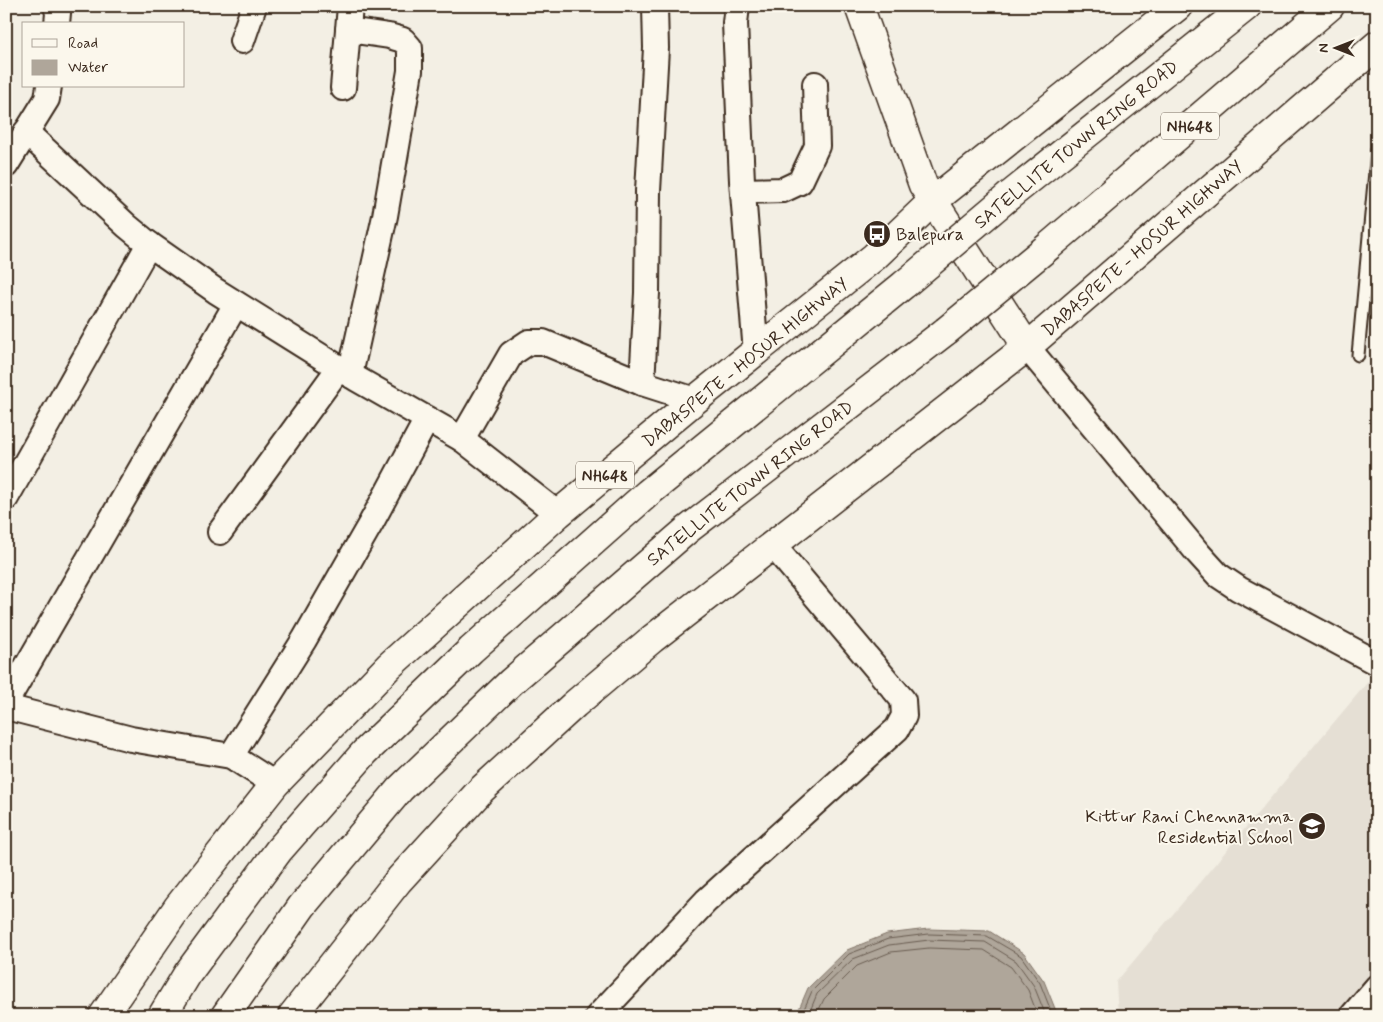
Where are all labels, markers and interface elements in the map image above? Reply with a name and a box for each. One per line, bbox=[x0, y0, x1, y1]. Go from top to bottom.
legend bbox=[22, 22, 185, 88]
north arrow bbox=[1310, 22, 1360, 72]
text: Road bbox=[68, 34, 98, 54]
text: N bbox=[1315, 43, 1333, 53]
street label: SATELLITE TOWN RING ROAD bbox=[970, 55, 1184, 235]
text: Water bbox=[68, 58, 108, 78]
road number: NH648 bbox=[1161, 112, 1219, 140]
street label: DABASPETE - HOSUR HIGHWAY bbox=[1037, 155, 1248, 343]
bus stop icon: Balepura bbox=[862, 219, 892, 249]
place label: Balepura bbox=[896, 223, 964, 247]
street label: DABASPETE - HOSUR HIGHWAY bbox=[638, 272, 854, 453]
street label: SATELLITE TOWN RING ROAD bbox=[642, 396, 859, 572]
road number: NH648 bbox=[576, 462, 634, 488]
place label: Kittur Rani Chennamma Residential School bbox=[1085, 805, 1293, 850]
school or university icon: Kittur Rani Chennamma Residential School bbox=[1297, 811, 1327, 841]

